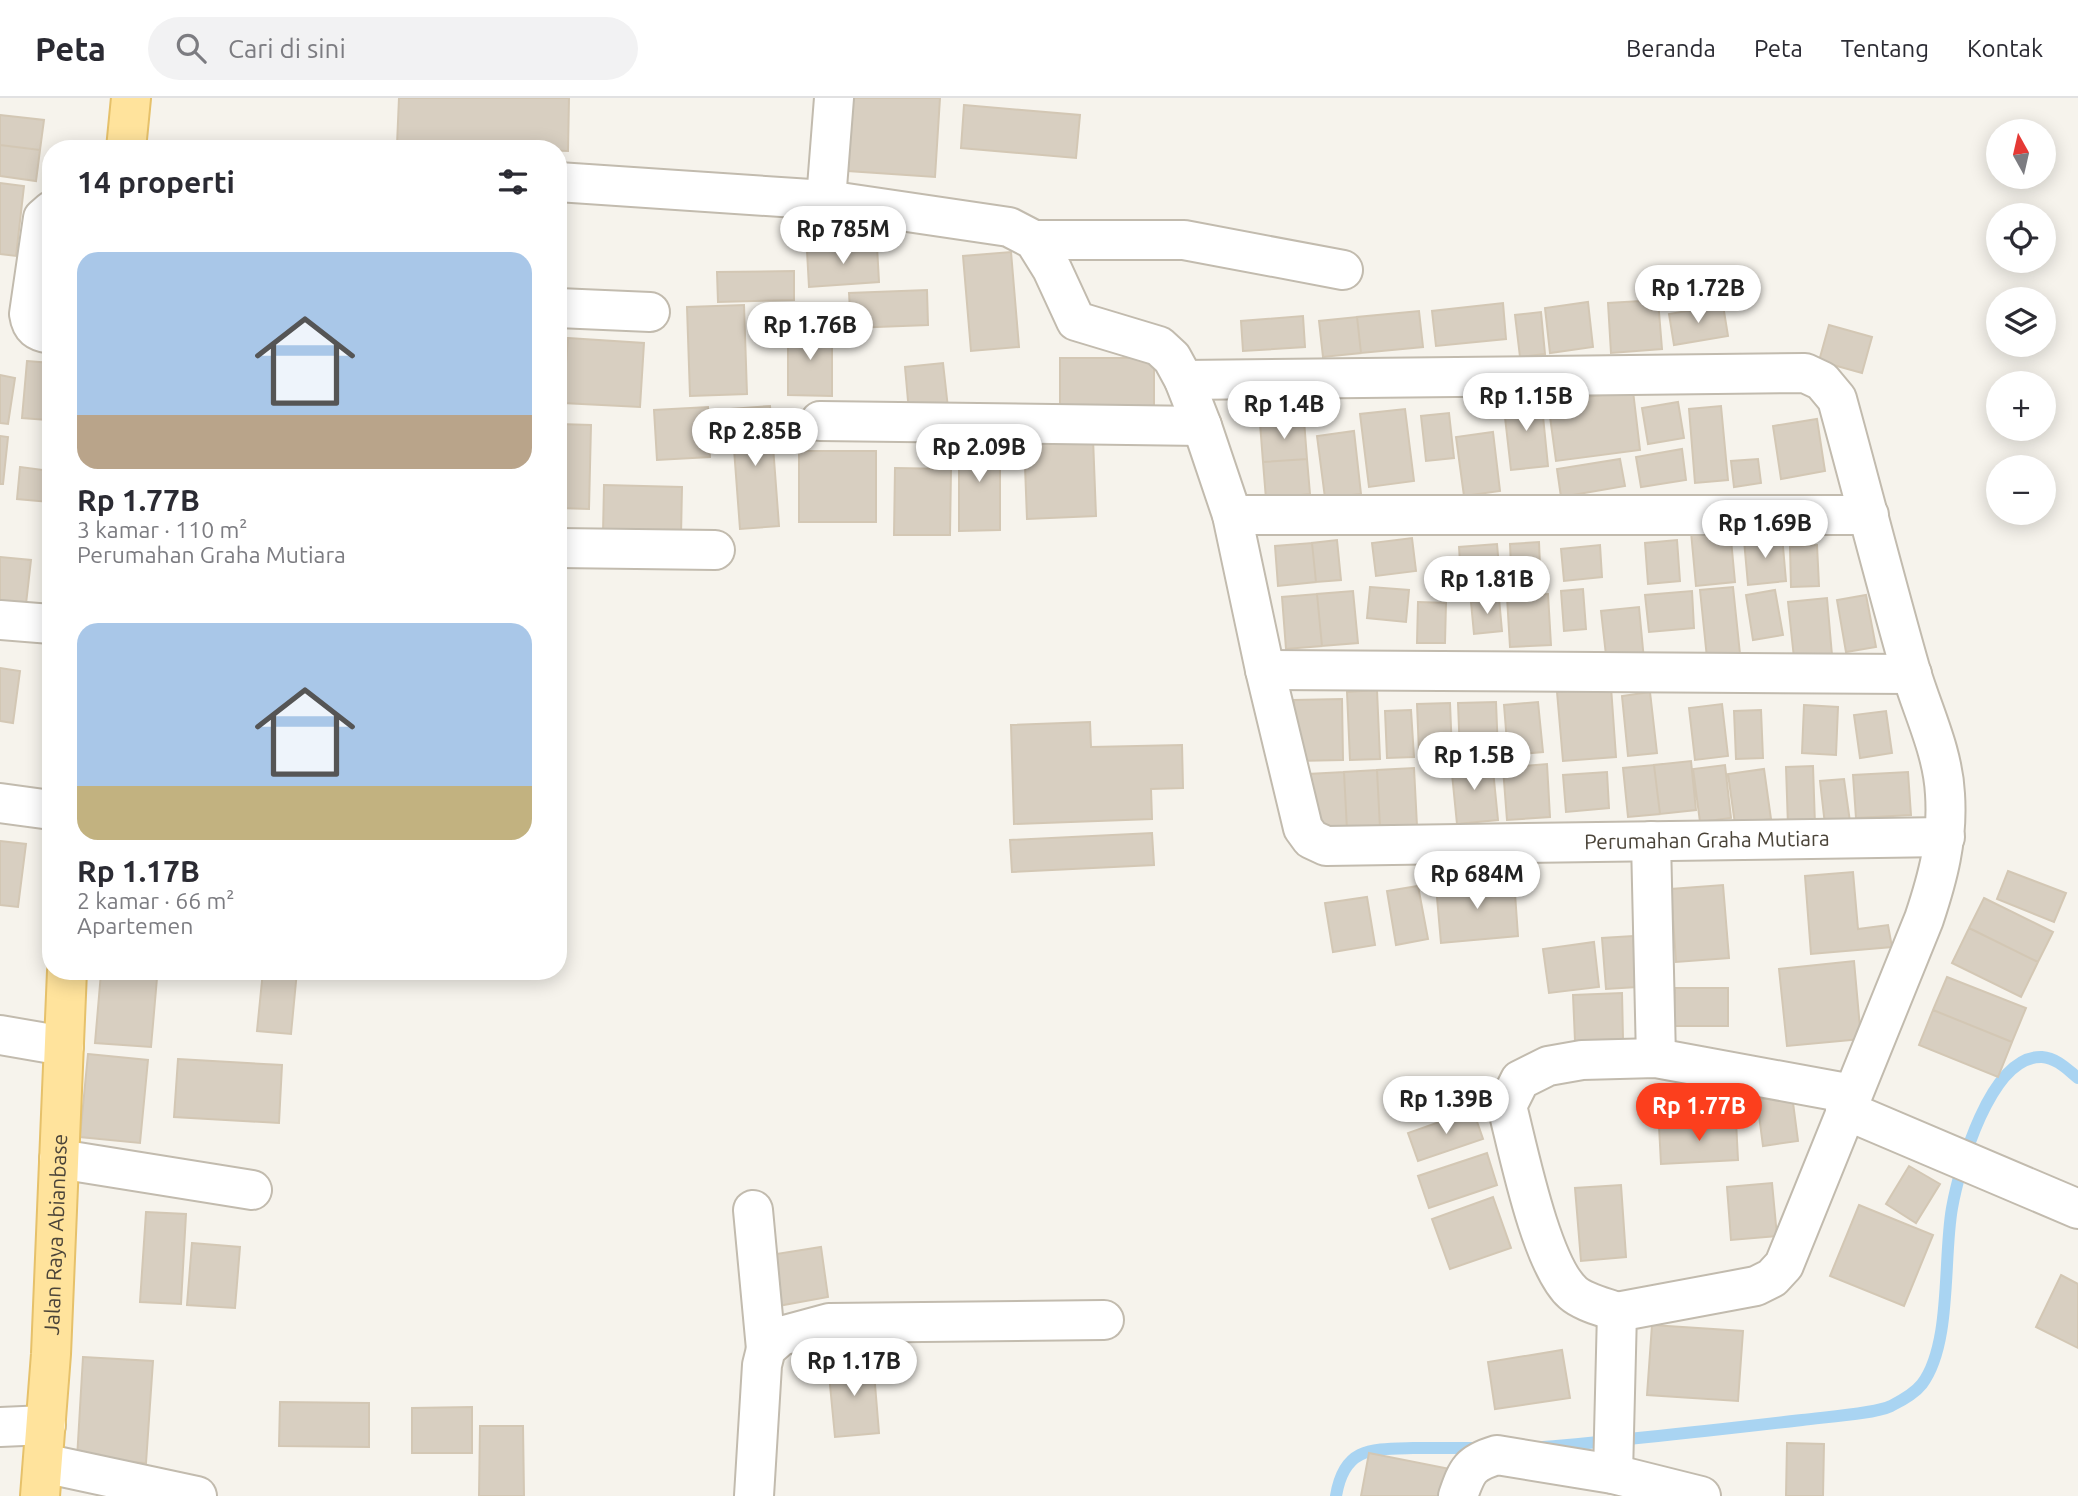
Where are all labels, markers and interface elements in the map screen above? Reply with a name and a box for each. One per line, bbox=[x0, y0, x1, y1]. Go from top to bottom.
search box bbox=[148, 17, 638, 80]
icon: search bbox=[172, 29, 210, 67]
text: Peta bbox=[35, 30, 106, 67]
text: Cari di sini bbox=[228, 34, 346, 63]
text: Beranda bbox=[1626, 35, 1716, 62]
text: Peta bbox=[1754, 35, 1803, 62]
text: Tentang bbox=[1841, 35, 1929, 62]
text: Kontak bbox=[1967, 35, 2043, 62]
north arrow bbox=[1986, 119, 2056, 189]
map controls bbox=[1986, 119, 2056, 525]
icon: filters bbox=[494, 163, 532, 201]
text: 14 properti bbox=[77, 165, 235, 199]
button: locate bbox=[1986, 203, 2056, 273]
pin: Rp 785M bbox=[778, 206, 908, 266]
text: Rp 785M bbox=[796, 216, 890, 241]
pin: Rp 1.72B bbox=[1626, 266, 1770, 325]
text: Rp 1.72B bbox=[1651, 275, 1745, 300]
button: layers bbox=[1986, 287, 2056, 357]
icon: home bbox=[242, 298, 368, 424]
pin: Rp 1.76B bbox=[738, 302, 882, 362]
text: Rp 1.76B bbox=[763, 312, 857, 337]
button: + bbox=[1986, 371, 2056, 441]
pin: Rp 1.15B bbox=[1454, 374, 1598, 433]
pin: Rp 1.4B bbox=[1219, 382, 1349, 441]
text: Rp 1.15B bbox=[1479, 383, 1573, 408]
text: Rp 1.4B bbox=[1243, 391, 1325, 416]
pin: Rp 2.85B bbox=[683, 408, 827, 468]
text: Rp 2.85B bbox=[708, 418, 802, 443]
pin: Rp 2.09B bbox=[907, 424, 1051, 484]
text: Rp 2.09B bbox=[932, 434, 1026, 459]
button: − bbox=[1986, 455, 2056, 525]
text: Rp 1.77B bbox=[77, 483, 200, 517]
pin: Rp 1.69B bbox=[1693, 500, 1837, 560]
text: Rp 1.69B bbox=[1718, 510, 1812, 535]
text: 3 kamar · 110 m² bbox=[77, 517, 248, 542]
text: Perumahan Graha Mutiara bbox=[77, 542, 346, 567]
pin: Rp 1.81B bbox=[1415, 556, 1559, 616]
text: Rp 1.81B bbox=[1440, 566, 1534, 591]
icon: home bbox=[242, 669, 368, 795]
pin: Rp 1.5B bbox=[1409, 732, 1539, 792]
text: Rp 1.5B bbox=[1433, 742, 1515, 767]
street label: Perumahan Graha Mutiara bbox=[1584, 826, 1830, 853]
pin: Rp 684M bbox=[1412, 852, 1542, 911]
text: Rp 1.17B bbox=[77, 854, 200, 888]
text: Rp 684M bbox=[1430, 861, 1524, 886]
text: 2 kamar · 66 m² bbox=[77, 888, 235, 913]
text: Apartemen bbox=[77, 913, 193, 938]
pin: Rp 1.39B bbox=[1374, 1076, 1518, 1136]
pin: Rp 1.77B bbox=[1627, 1084, 1771, 1143]
text: Rp 1.39B bbox=[1399, 1086, 1493, 1111]
text: Rp 1.77B bbox=[1652, 1093, 1746, 1118]
street label: Jalan Raya Abianbase bbox=[39, 1133, 71, 1336]
pin: Rp 1.17B bbox=[782, 1338, 926, 1398]
text: Rp 1.17B bbox=[807, 1348, 901, 1373]

